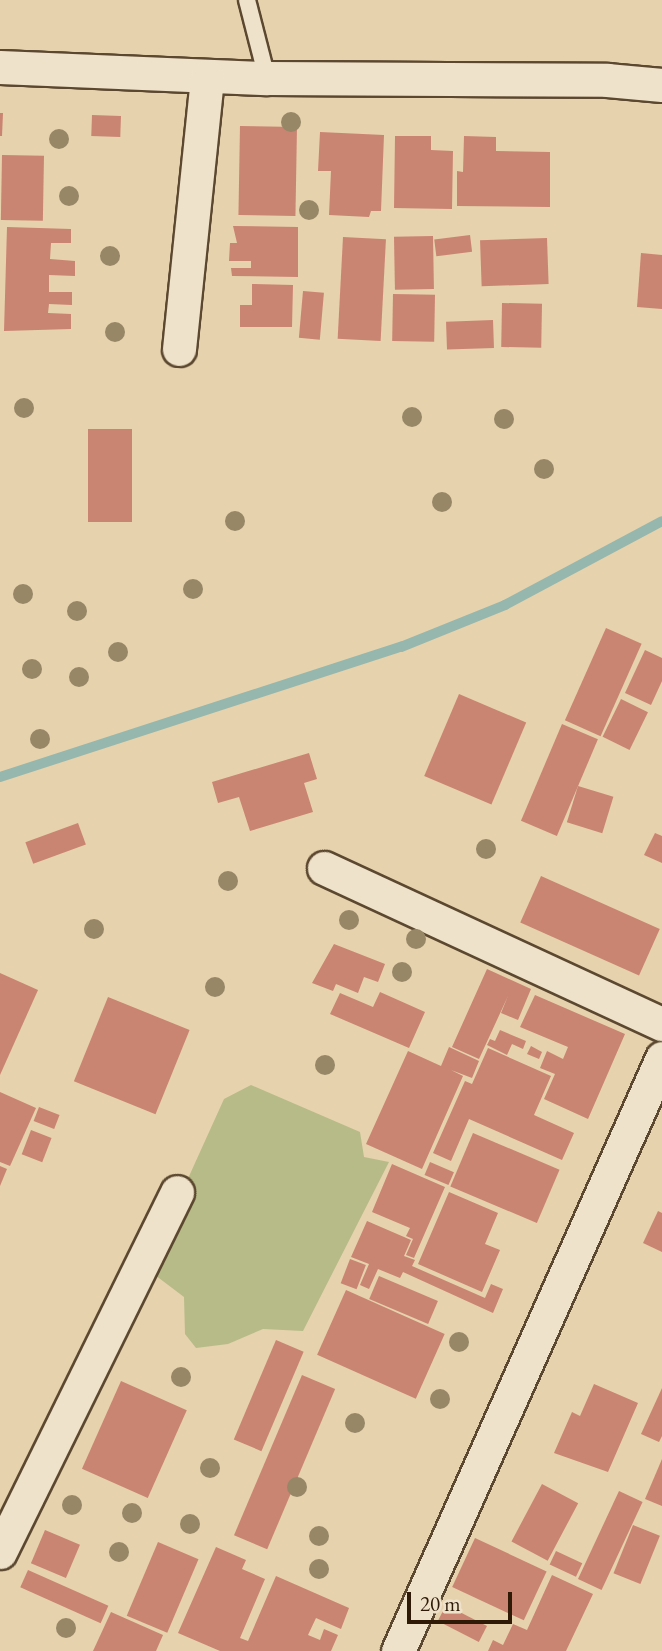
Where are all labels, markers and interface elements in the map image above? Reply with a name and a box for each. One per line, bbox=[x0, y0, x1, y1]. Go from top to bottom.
scale bar bbox=[410, 1578, 515, 1622]
text: 20 m bbox=[420, 1590, 461, 1617]

